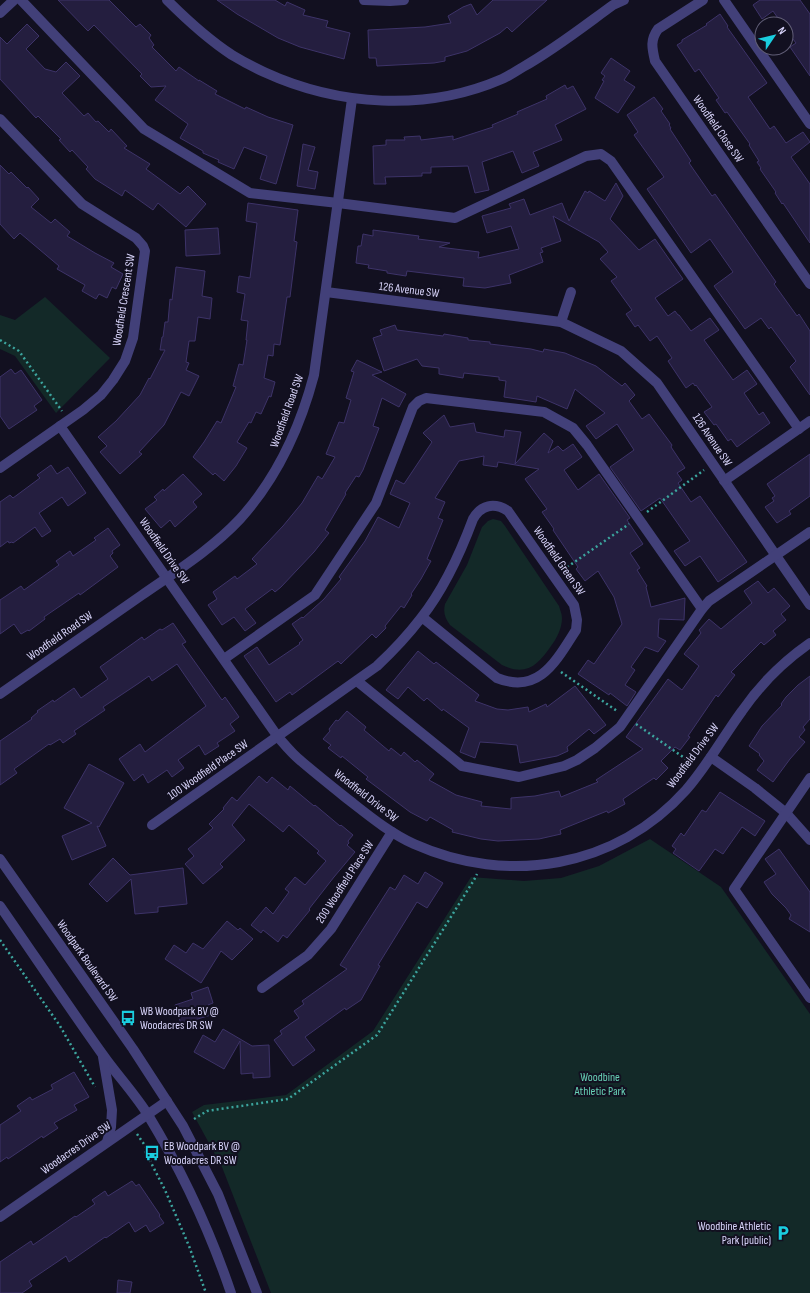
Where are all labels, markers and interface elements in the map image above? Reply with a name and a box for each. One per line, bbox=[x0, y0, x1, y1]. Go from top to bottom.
north arrow bbox=[754, 16, 794, 56]
text: N bbox=[775, 24, 789, 37]
street label: Woodfield Close SW bbox=[689, 92, 747, 166]
street label: Woodfield Crescent SW bbox=[109, 253, 139, 347]
street label: 126 Avenue SW bbox=[378, 279, 440, 301]
street label: Woodfield Road SW bbox=[267, 372, 307, 450]
street label: 126 Avenue SW bbox=[689, 411, 735, 469]
street label: Woodfield Drive SW bbox=[136, 515, 192, 587]
street label: Woodfield Green SW bbox=[530, 524, 588, 598]
street label: Woodfield Road SW bbox=[24, 608, 96, 664]
street label: Woodfield Drive SW bbox=[664, 720, 722, 791]
street label: 100 Woodfield Place SW bbox=[165, 737, 251, 803]
street label: Woodfield Drive SW bbox=[331, 766, 401, 826]
street label: 200 Woodfield Place SW bbox=[313, 838, 377, 926]
street label: Woodpark Boulevard SW bbox=[53, 917, 121, 1005]
place label: WB Woodpark BV @ Woodacres DR SW bbox=[140, 1004, 219, 1033]
bus stop icon: WB Woodpark BV @ Woodacres DR SW bbox=[119, 1009, 137, 1027]
park label: Woodbine Athletic Park bbox=[573, 1070, 626, 1099]
street label: Woodacres Drive SW bbox=[38, 1118, 114, 1178]
place label: EB Woodpark BV @ Woodacres DR SW bbox=[164, 1139, 240, 1168]
bus stop icon: EB Woodpark BV @ Woodacres DR SW bbox=[143, 1144, 161, 1162]
place label: Woodbine Athletic Park (public) bbox=[698, 1219, 771, 1248]
parking icon: Woodbine Athletic Park (public) bbox=[774, 1224, 792, 1242]

